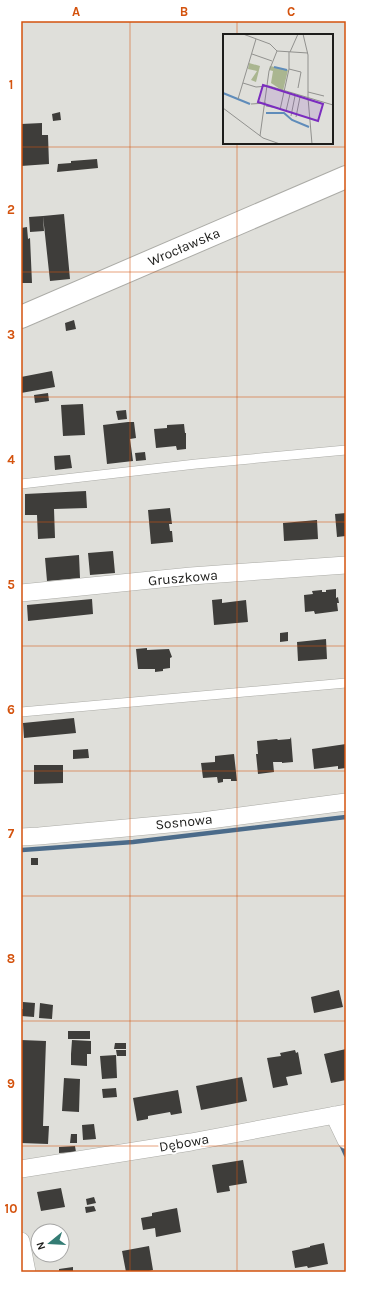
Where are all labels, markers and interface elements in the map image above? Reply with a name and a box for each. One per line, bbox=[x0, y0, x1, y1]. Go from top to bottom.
text: A bbox=[72, 4, 80, 19]
text: B bbox=[180, 4, 188, 19]
text: C bbox=[287, 4, 295, 19]
inset map bbox=[223, 34, 333, 144]
text: 1 bbox=[9, 77, 13, 92]
text: 2 bbox=[7, 202, 15, 217]
street label: Wrocławska bbox=[145, 224, 223, 270]
text: 3 bbox=[7, 327, 15, 342]
text: 4 bbox=[7, 452, 15, 467]
street label: Gruszkowa bbox=[147, 566, 219, 590]
text: 5 bbox=[7, 577, 15, 592]
text: 6 bbox=[7, 702, 15, 717]
street label: Sosnowa bbox=[155, 811, 213, 833]
text: 7 bbox=[8, 826, 15, 841]
text: 8 bbox=[7, 951, 15, 966]
text: 9 bbox=[7, 1076, 15, 1091]
street label: Dębowa bbox=[158, 1130, 210, 1156]
text: 10 bbox=[5, 1201, 17, 1216]
north arrow bbox=[30, 1223, 70, 1263]
text: N bbox=[34, 1240, 48, 1252]

